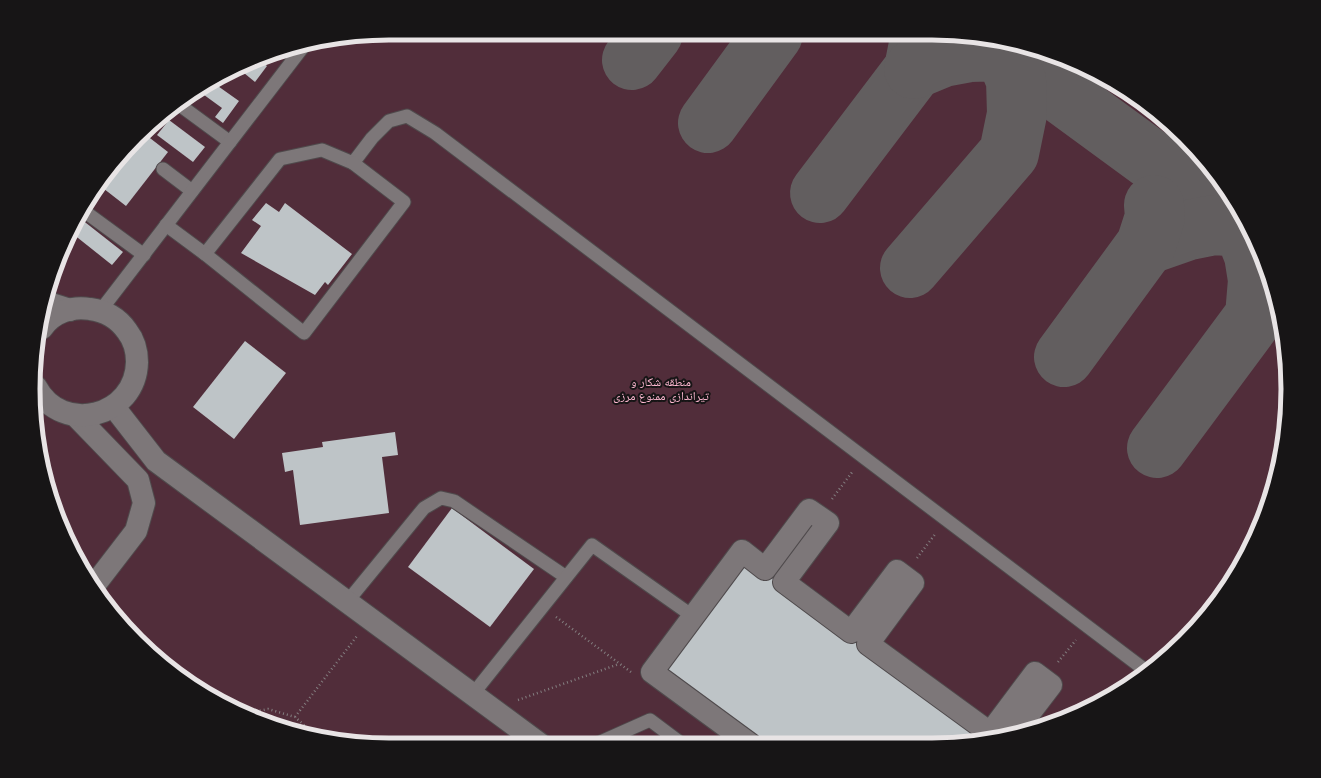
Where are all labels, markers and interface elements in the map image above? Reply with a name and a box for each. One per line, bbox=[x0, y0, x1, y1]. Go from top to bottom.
park label: منطقه شکار و تیراندازی ممنوع مرزی bbox=[613, 374, 709, 404]

